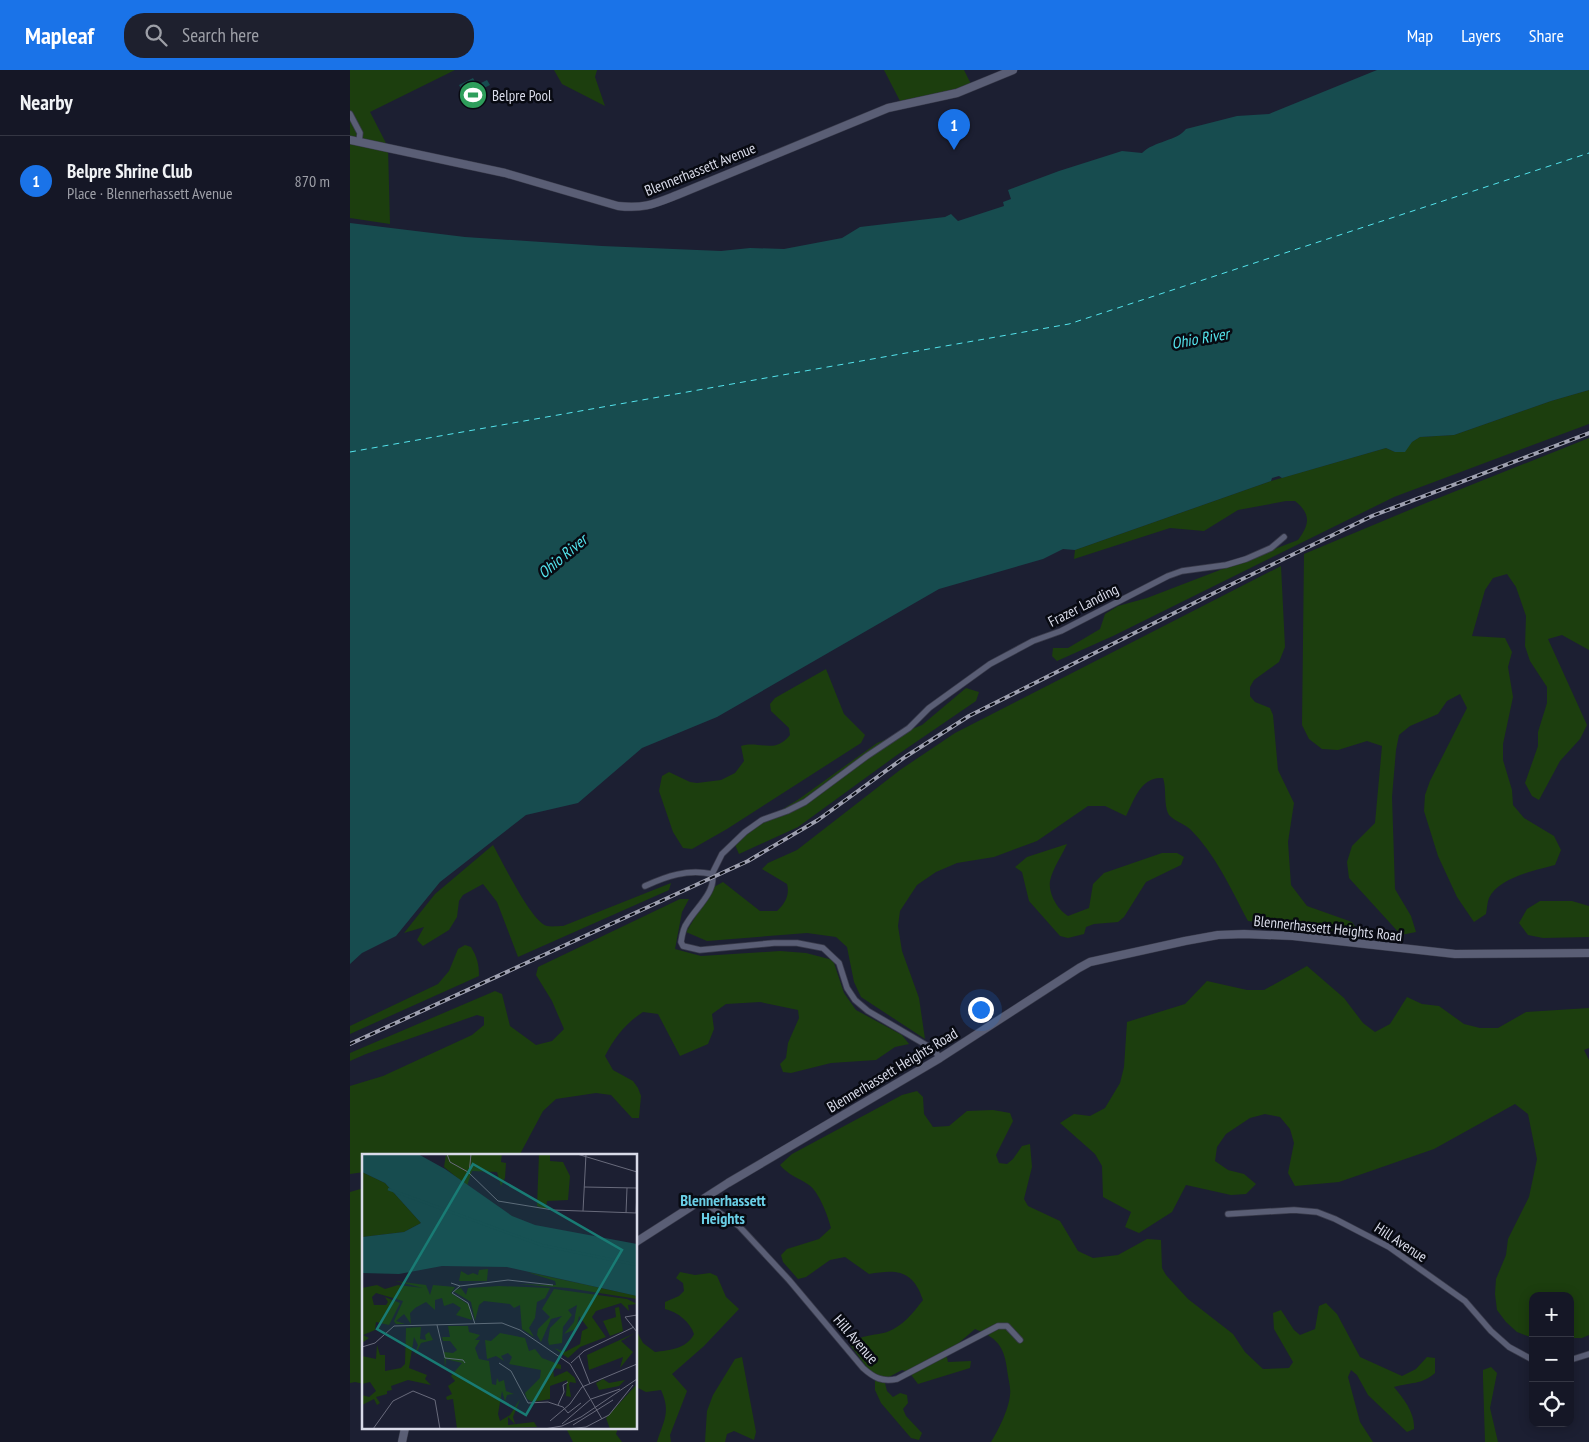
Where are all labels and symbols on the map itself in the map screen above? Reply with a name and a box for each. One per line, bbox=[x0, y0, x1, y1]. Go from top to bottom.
sports icon: Belpre Pool bbox=[458, 80, 488, 110]
place label: Belpre Pool bbox=[492, 86, 552, 105]
pin: 1 bbox=[938, 109, 970, 150]
street label: Blennerhassett Avenue bbox=[642, 138, 758, 200]
water label: Ohio River bbox=[1170, 323, 1233, 353]
water label: Ohio River bbox=[533, 528, 593, 582]
street label: Frazer Landing bbox=[1045, 579, 1121, 631]
street label: Blennerhassett Heights Road bbox=[1253, 911, 1403, 945]
your location bbox=[968, 997, 994, 1023]
street label: Blennerhassett Heights Road bbox=[823, 1023, 961, 1117]
inset map bbox=[362, 1154, 638, 1430]
district label: Blennerhassett Heights bbox=[680, 1190, 766, 1228]
street label: Hill Avenue bbox=[1371, 1218, 1431, 1266]
street label: Hill Avenue bbox=[829, 1311, 883, 1367]

